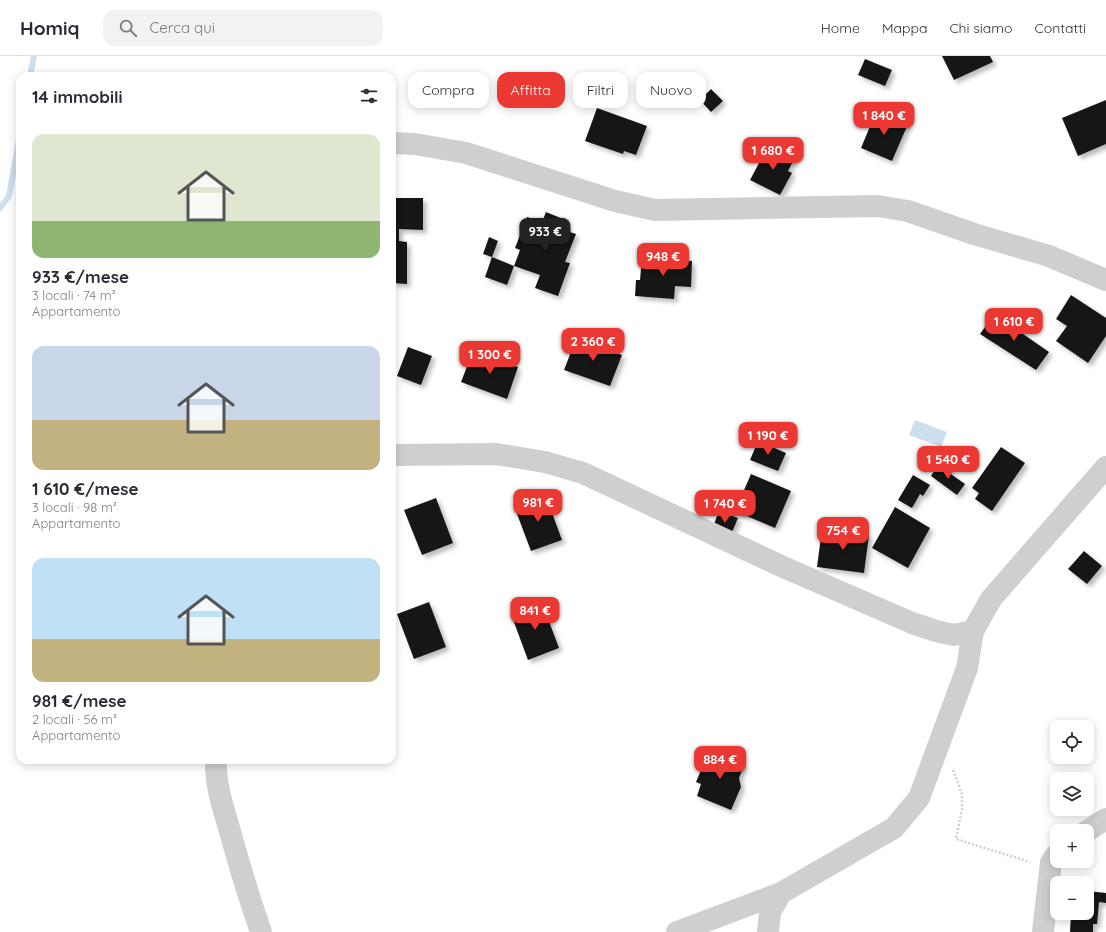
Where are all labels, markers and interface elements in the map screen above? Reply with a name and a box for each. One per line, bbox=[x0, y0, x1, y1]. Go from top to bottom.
search box bbox=[103, 10, 383, 46]
text: Homiq bbox=[20, 16, 79, 40]
icon: search bbox=[117, 17, 139, 39]
text: Cerca qui bbox=[149, 18, 215, 37]
text: Home bbox=[821, 19, 860, 37]
text: Mappa bbox=[882, 19, 927, 37]
text: Chi siamo bbox=[949, 19, 1013, 37]
text: Contatti bbox=[1035, 19, 1086, 37]
chip: Compra bbox=[408, 72, 489, 108]
chip: Affitta bbox=[497, 72, 565, 108]
chip: Filtri bbox=[573, 72, 628, 108]
chip: Nuovo bbox=[636, 72, 706, 108]
icon: filters bbox=[358, 85, 380, 107]
text: 14 immobili bbox=[32, 86, 123, 107]
pin: 1 840 € bbox=[847, 102, 921, 136]
text: 1 840 € bbox=[862, 107, 906, 123]
pin: 1 680 € bbox=[736, 137, 810, 171]
text: 1 680 € bbox=[752, 142, 794, 158]
icon: home bbox=[170, 160, 242, 232]
pin: 933 € bbox=[517, 218, 573, 252]
text: 933 € bbox=[528, 223, 562, 239]
pin: 948 € bbox=[635, 243, 691, 277]
text: 948 € bbox=[646, 248, 680, 264]
text: 933 €/mese bbox=[32, 266, 129, 287]
text: 3 locali · 74 m² bbox=[32, 287, 116, 303]
text: Appartamento bbox=[32, 303, 120, 319]
pin: 1 610 € bbox=[977, 308, 1051, 342]
text: 1 610 € bbox=[994, 313, 1034, 329]
pin: 2 360 € bbox=[556, 328, 630, 362]
text: 2 360 € bbox=[571, 333, 615, 349]
pin: 1 300 € bbox=[453, 341, 527, 375]
text: 1 300 € bbox=[468, 346, 512, 362]
icon: home bbox=[170, 372, 242, 444]
pin: 1 190 € bbox=[731, 422, 805, 456]
text: 1 190 € bbox=[748, 427, 788, 443]
pin: 1 540 € bbox=[911, 446, 985, 480]
text: 1 540 € bbox=[926, 451, 970, 467]
text: 1 610 €/mese bbox=[32, 478, 139, 499]
pin: 981 € bbox=[510, 489, 566, 523]
pin: 1 740 € bbox=[688, 490, 762, 524]
text: 981 € bbox=[522, 494, 554, 510]
text: 1 740 € bbox=[704, 495, 746, 511]
text: 3 locali · 98 m² bbox=[32, 499, 117, 515]
text: Appartamento bbox=[32, 515, 120, 531]
pin: 754 € bbox=[815, 517, 871, 551]
text: 754 € bbox=[826, 522, 860, 538]
icon: home bbox=[170, 584, 242, 656]
pin: 841 € bbox=[507, 597, 563, 631]
text: 841 € bbox=[519, 602, 551, 618]
text: 981 €/mese bbox=[32, 690, 127, 711]
text: 2 locali · 56 m² bbox=[32, 711, 117, 727]
map controls bbox=[1050, 720, 1094, 920]
button: locate bbox=[1050, 720, 1094, 764]
text: Appartamento bbox=[32, 727, 120, 743]
pin: 884 € bbox=[692, 746, 748, 780]
text: 884 € bbox=[703, 751, 737, 767]
button: layers bbox=[1050, 772, 1094, 816]
button: + bbox=[1050, 824, 1094, 868]
button: − bbox=[1050, 876, 1094, 920]

